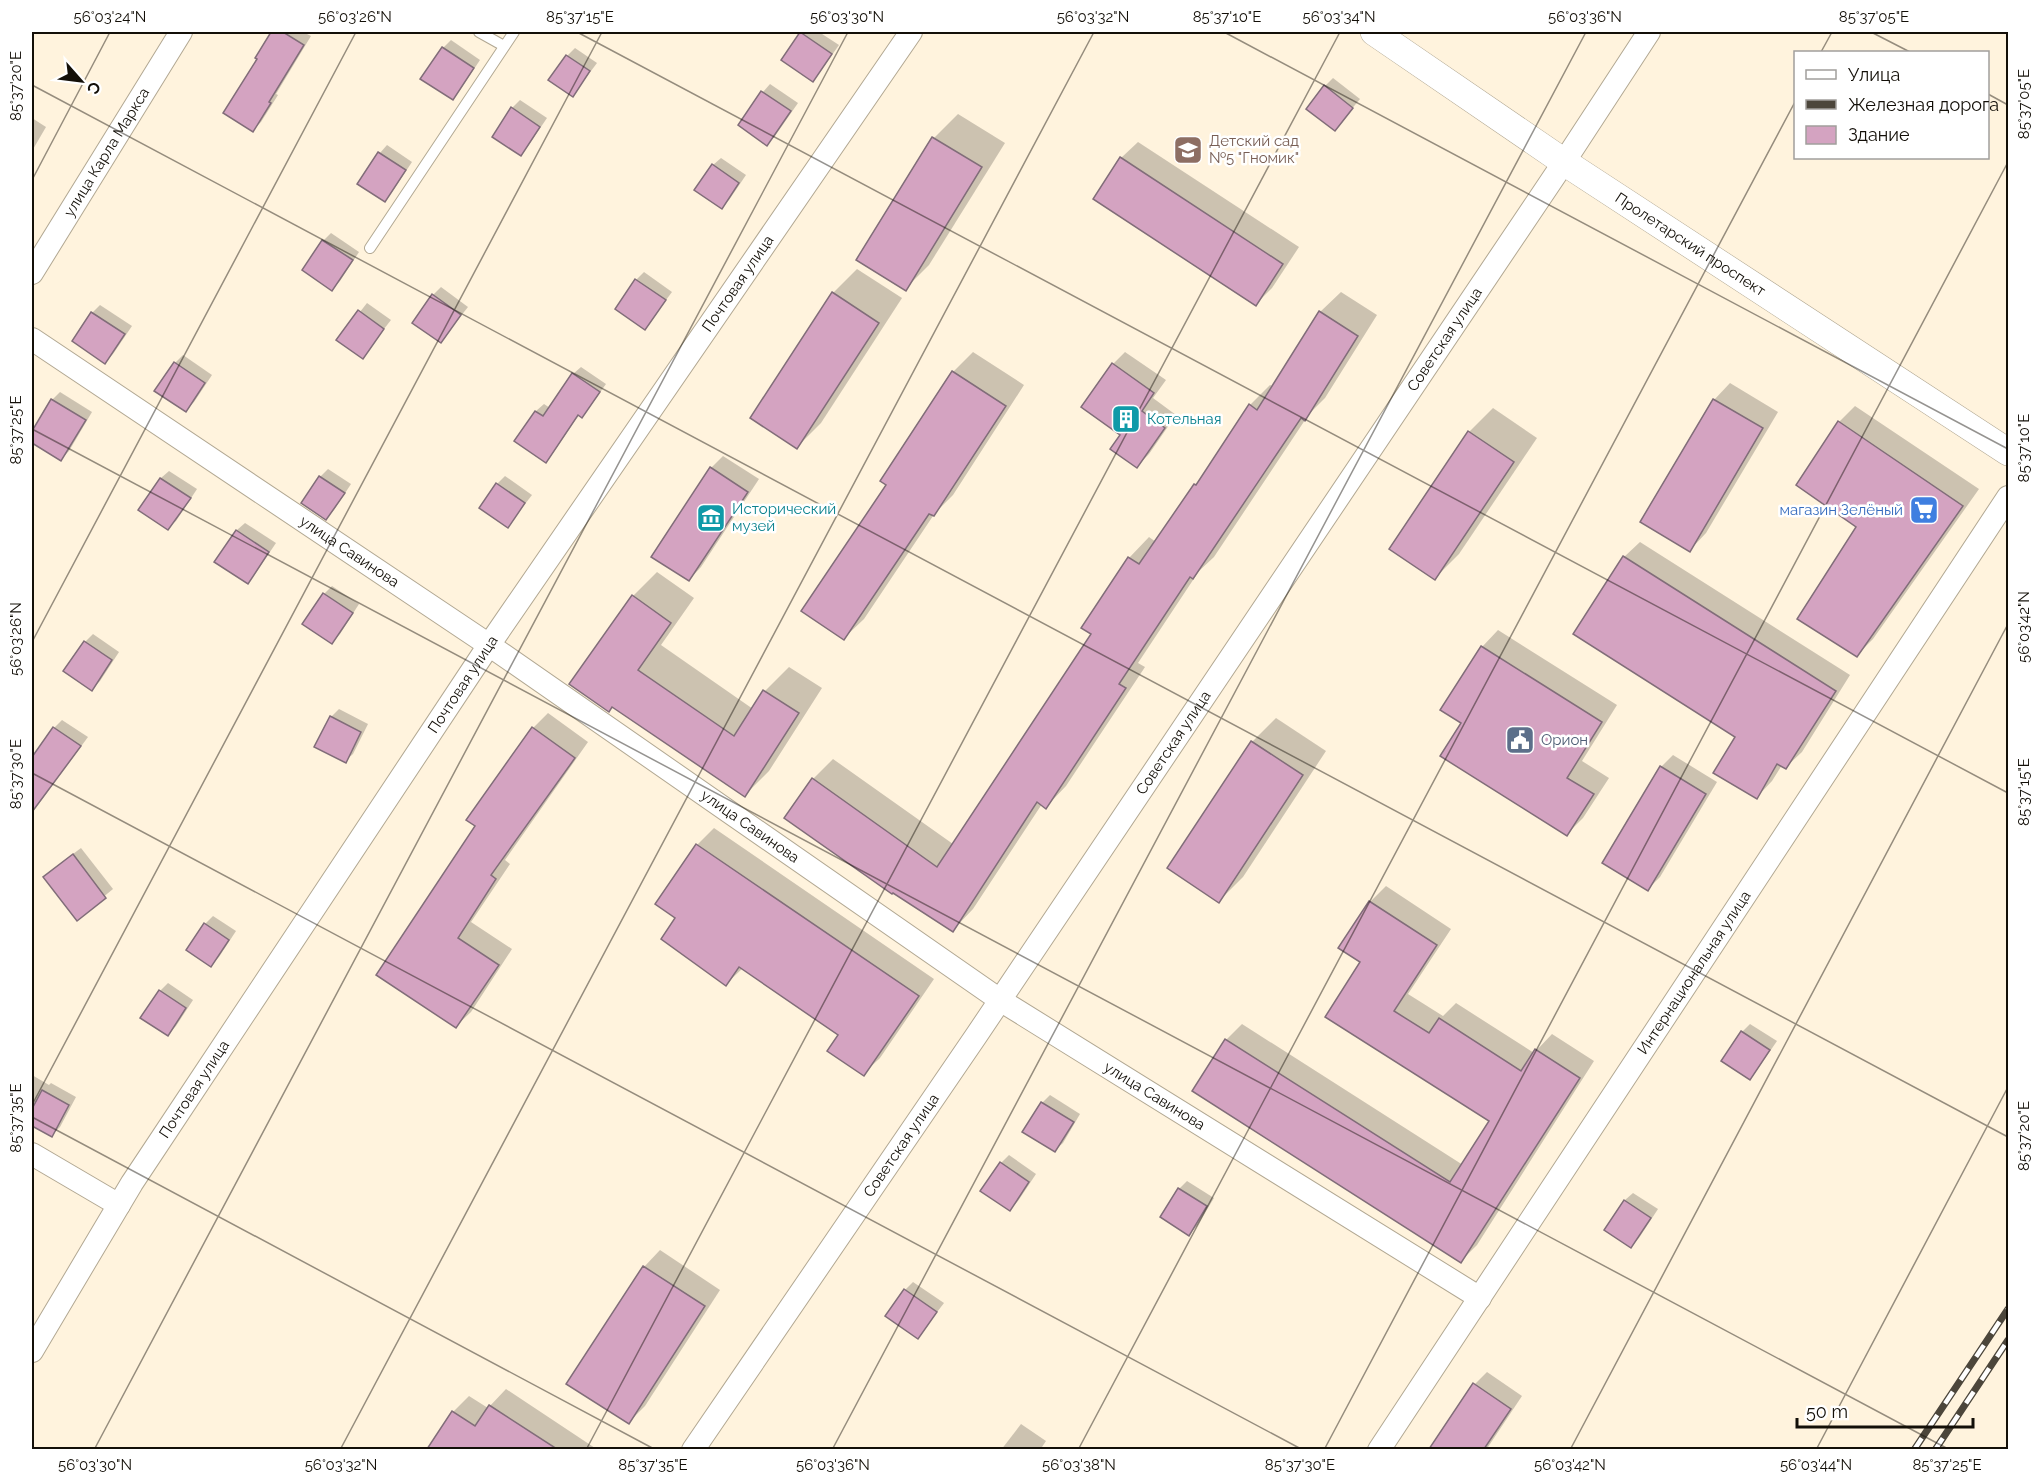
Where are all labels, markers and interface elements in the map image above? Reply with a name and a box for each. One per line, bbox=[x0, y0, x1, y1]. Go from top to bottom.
text: 56°03'24"N bbox=[74, 8, 146, 26]
text: 56°03'26"N bbox=[318, 8, 392, 26]
text: 85°37'15"E bbox=[546, 8, 614, 26]
text: 56°03'30"N bbox=[810, 8, 884, 26]
text: 56°03'32"N bbox=[1057, 8, 1129, 26]
text: 85°37'10"E bbox=[1193, 8, 1261, 26]
text: 56°03'34"N bbox=[1303, 8, 1376, 26]
text: 56°03'36"N bbox=[1548, 8, 1622, 26]
text: 85°37'05"E bbox=[1839, 8, 1909, 26]
text: 85°37'20"E bbox=[7, 51, 25, 121]
north arrow bbox=[51, 51, 111, 111]
legend bbox=[1794, 51, 1989, 159]
text: Улица bbox=[1848, 64, 1900, 85]
text: 85°37'05"E bbox=[2015, 69, 2033, 139]
text: С bbox=[83, 78, 105, 97]
street label: улица Карла Маркса bbox=[60, 84, 153, 220]
text: Железная дорога bbox=[1848, 94, 1999, 115]
text: Здание bbox=[1848, 124, 1910, 145]
place label: Детский сад №5 "Гномик" bbox=[1209, 132, 1299, 167]
school or university icon: Детский сад №5 "Гномик" bbox=[1172, 134, 1204, 166]
street label: Пролетарский проспект bbox=[1612, 189, 1769, 300]
street label: Почтовая улица bbox=[698, 232, 777, 335]
street label: Советская улица bbox=[1403, 284, 1486, 395]
text: 85°37'25"E bbox=[7, 395, 25, 465]
building icon: Котельная bbox=[1110, 403, 1142, 435]
place label: Котельная bbox=[1147, 410, 1221, 428]
text: 85°37'10"E bbox=[2015, 414, 2033, 482]
supermarket icon: магазин Зелёный bbox=[1908, 494, 1940, 526]
place label: Исторический музей bbox=[732, 500, 836, 535]
place label: магазин Зелёный bbox=[1780, 501, 1903, 519]
museum icon: Исторический музей bbox=[695, 502, 727, 534]
street label: улица Савинова bbox=[296, 512, 402, 591]
text: 56°03'42"N bbox=[2015, 591, 2033, 663]
text: 56°03'26"N bbox=[7, 602, 25, 676]
street label: Почтовая улица bbox=[424, 632, 502, 737]
street label: Советская улица bbox=[1132, 687, 1215, 798]
public building icon: Орион bbox=[1504, 724, 1536, 756]
place label: Орион bbox=[1541, 731, 1588, 749]
text: 85°37'30"E bbox=[7, 739, 25, 809]
text: 85°37'15"E bbox=[2015, 758, 2033, 826]
street label: улица Савинова bbox=[698, 786, 803, 867]
street label: Интернациональная улица bbox=[1634, 887, 1755, 1058]
street label: Почтовая улица bbox=[155, 1037, 233, 1141]
street label: улица Савинова bbox=[1101, 1058, 1208, 1134]
text: 85°37'35"E bbox=[7, 1083, 25, 1153]
street label: Советская улица bbox=[860, 1090, 943, 1200]
text: 85°37'20"E bbox=[2015, 1101, 2033, 1171]
scale bar bbox=[1797, 1391, 1972, 1429]
text: 50 m bbox=[1806, 1401, 1848, 1422]
text: 56°03'30"N bbox=[58, 1456, 132, 1474]
text: 56°03'32"N bbox=[305, 1456, 377, 1474]
text: 85°37'35"E bbox=[618, 1456, 688, 1474]
text: 56°03'36"N bbox=[796, 1456, 870, 1474]
text: 56°03'38"N bbox=[1042, 1456, 1116, 1474]
text: 85°37'30"E bbox=[1265, 1456, 1335, 1474]
text: 56°03'42"N bbox=[1534, 1456, 1606, 1474]
text: 56°03'44"N bbox=[1780, 1456, 1852, 1474]
text: 85°37'25"E bbox=[1912, 1456, 1982, 1474]

